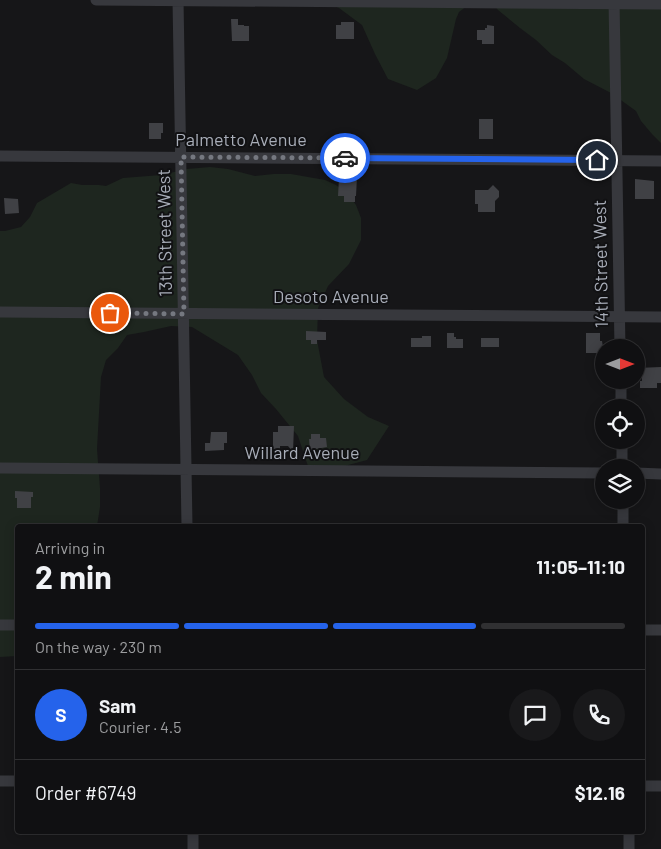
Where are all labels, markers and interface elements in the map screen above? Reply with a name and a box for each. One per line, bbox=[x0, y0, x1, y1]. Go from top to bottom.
street label: Palmetto Avenue bbox=[175, 128, 307, 150]
courier bbox=[320, 133, 370, 183]
pin bbox=[576, 139, 618, 181]
icon: car bbox=[331, 144, 359, 172]
icon: home bbox=[583, 146, 611, 174]
street label: 13th Street West bbox=[152, 169, 176, 297]
street label: 14th Street West bbox=[588, 200, 612, 328]
street label: Desoto Avenue bbox=[273, 285, 389, 307]
pin bbox=[89, 292, 131, 334]
icon: bag bbox=[96, 299, 124, 327]
north arrow bbox=[595, 339, 645, 389]
map controls bbox=[595, 339, 645, 509]
button: locate bbox=[595, 399, 645, 449]
street label: Willard Avenue bbox=[245, 441, 359, 463]
button: layers bbox=[595, 459, 645, 509]
text: Arriving in bbox=[35, 538, 105, 557]
text: 11:05–11:10 bbox=[536, 555, 625, 578]
text: 2 min bbox=[35, 557, 112, 595]
text: On the way · 230 m bbox=[35, 637, 162, 656]
button: chat bbox=[509, 689, 561, 741]
button: phone bbox=[573, 689, 625, 741]
text: Sam bbox=[99, 694, 136, 717]
text: S bbox=[55, 703, 67, 726]
text: Courier · 4.5 bbox=[99, 717, 182, 736]
text: Order #6749 bbox=[35, 781, 137, 804]
text: $12.16 bbox=[575, 781, 625, 804]

